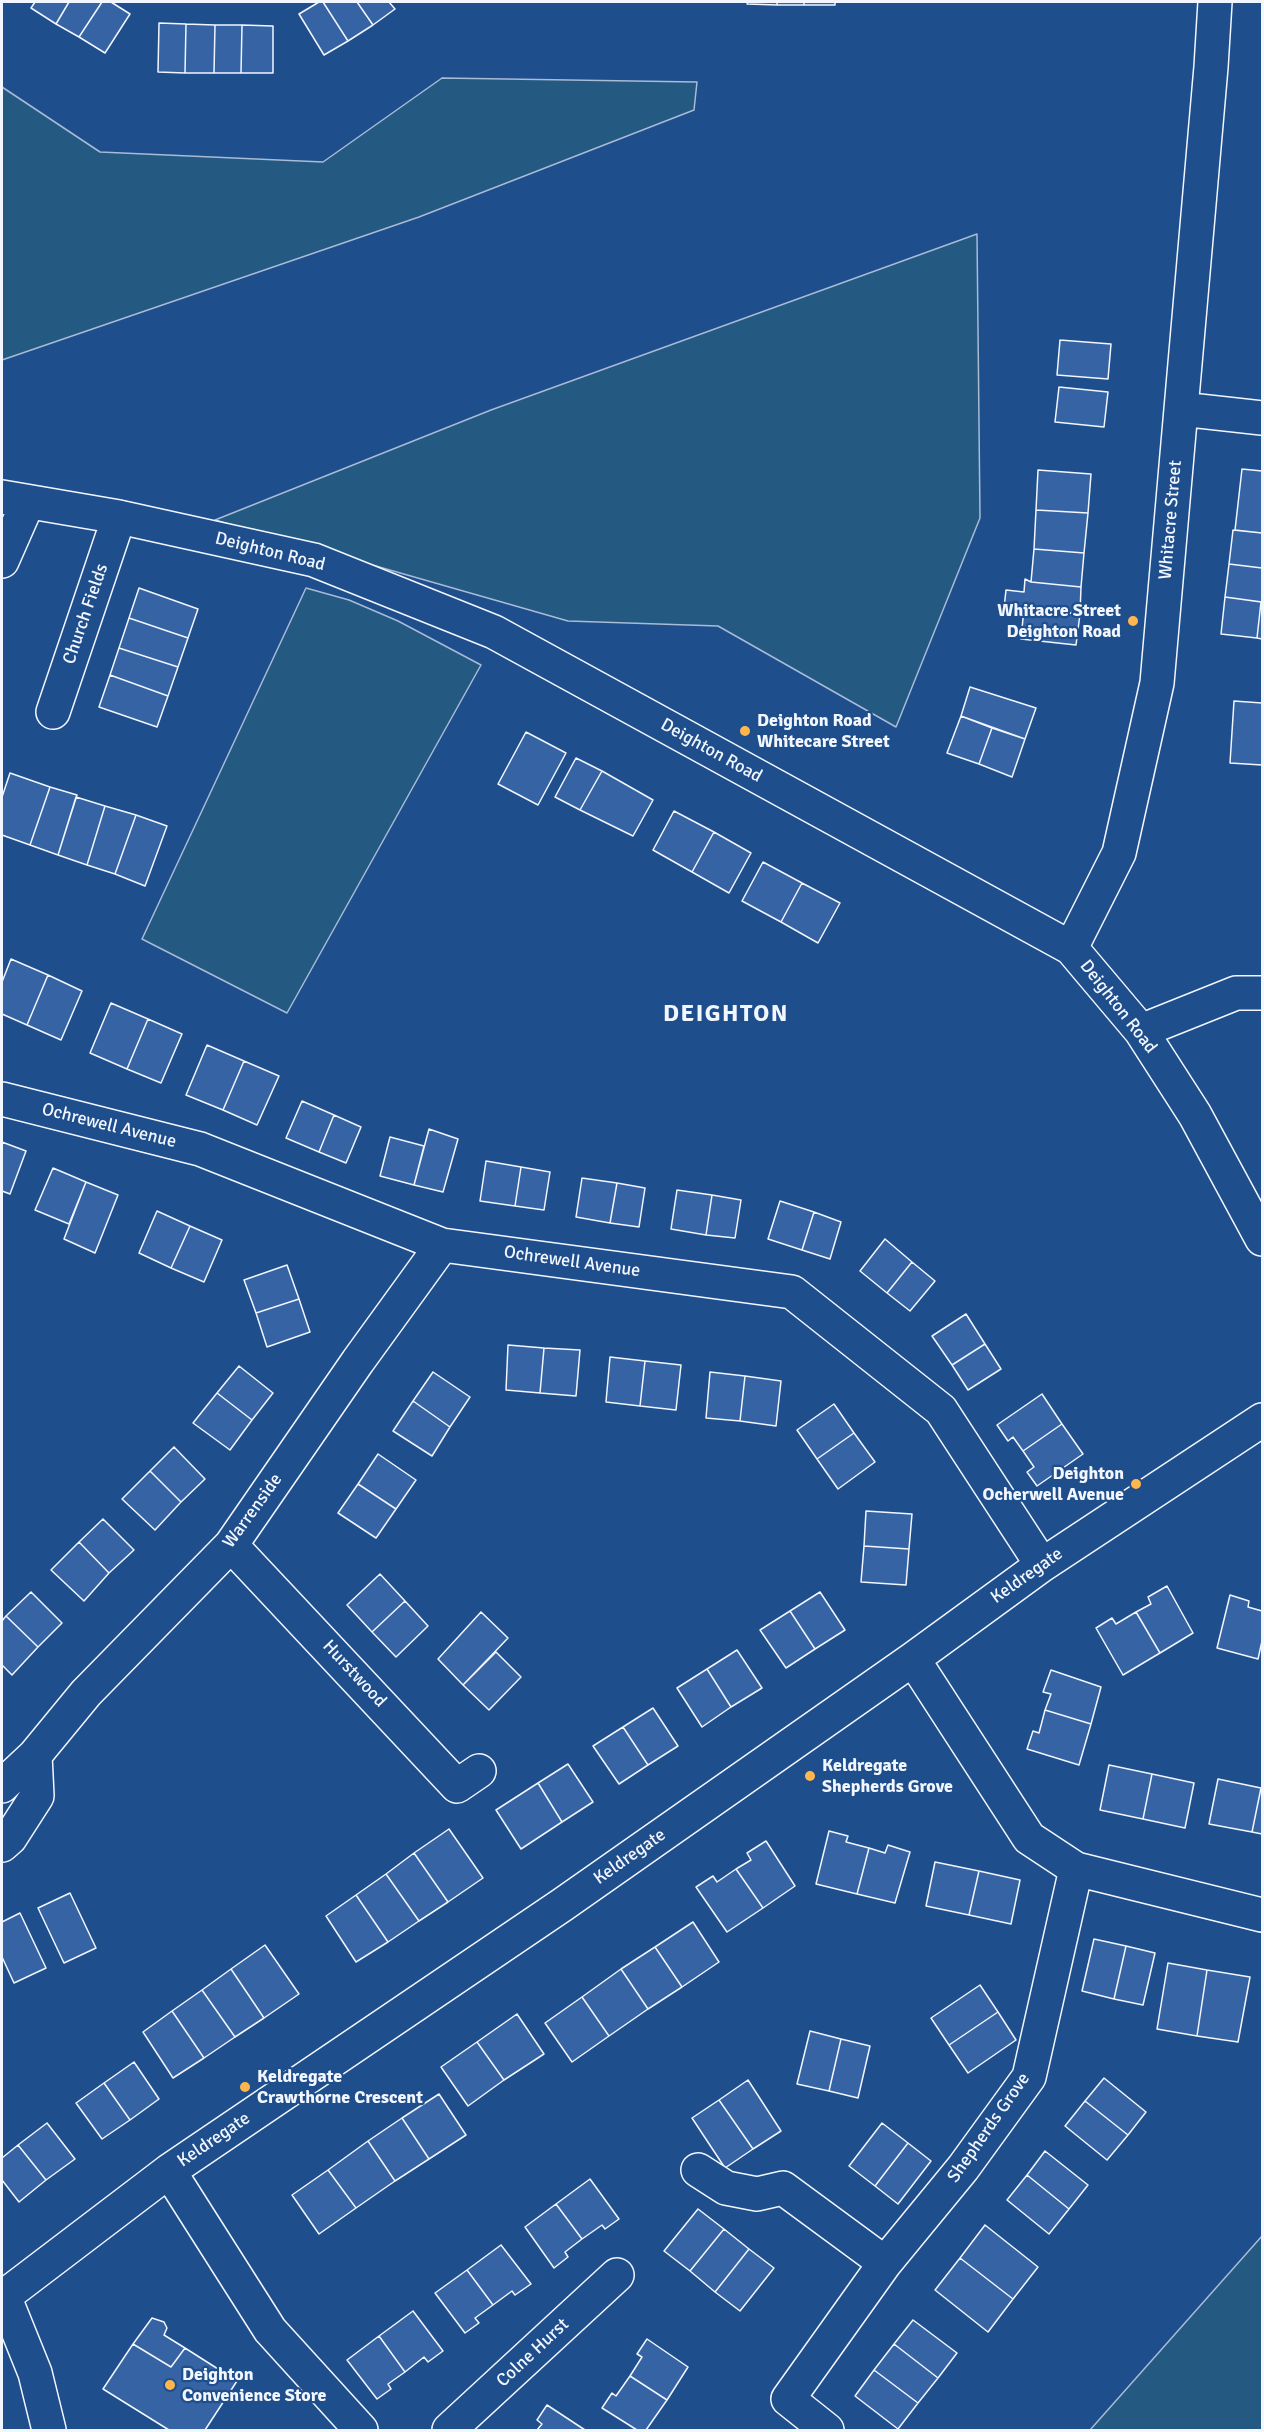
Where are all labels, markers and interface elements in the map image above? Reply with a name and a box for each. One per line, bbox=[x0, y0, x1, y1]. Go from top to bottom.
street label: Whitacre Street bbox=[1155, 459, 1187, 581]
street label: Deighton Road bbox=[213, 528, 327, 576]
street label: Church Fields bbox=[59, 561, 113, 667]
place label: Whitacre Street Deighton Road bbox=[997, 600, 1121, 642]
marker: Whitacre Street Deighton Road bbox=[1126, 614, 1140, 628]
place label: Deighton Road Whitecare Street bbox=[757, 710, 890, 752]
street label: Deighton Road bbox=[656, 714, 766, 788]
marker: Deighton Road Whitecare Street bbox=[738, 724, 752, 738]
street label: Deighton Road bbox=[1075, 956, 1161, 1058]
district label: DEIGHTON bbox=[663, 1001, 789, 1029]
street label: Ochrewell Avenue bbox=[40, 1099, 178, 1153]
street label: Ochrewell Avenue bbox=[502, 1242, 642, 1282]
place label: Deighton Ocherwell Avenue bbox=[982, 1463, 1124, 1506]
street label: Warrenside bbox=[219, 1470, 287, 1552]
marker: Deighton Ocherwell Avenue bbox=[1129, 1477, 1143, 1491]
street label: Keldregate bbox=[987, 1543, 1067, 1609]
street label: Hurstwood bbox=[317, 1636, 391, 1712]
place label: Keldregate Shepherds Grove bbox=[822, 1755, 953, 1798]
marker: Keldregate Shepherds Grove bbox=[803, 1769, 817, 1783]
street label: Keldregate bbox=[590, 1824, 670, 1890]
place label: Keldregate Crawthorne Crescent bbox=[257, 2066, 423, 2108]
street label: Shepherds Grove bbox=[943, 2069, 1035, 2187]
marker: Keldregate Crawthorne Crescent bbox=[238, 2080, 252, 2094]
street label: Keldregate bbox=[174, 2108, 254, 2172]
street label: Colne Hurst bbox=[492, 2314, 574, 2392]
place label: Deighton Convenience Store bbox=[182, 2364, 326, 2406]
marker: Deighton Convenience Store bbox=[163, 2378, 177, 2392]

